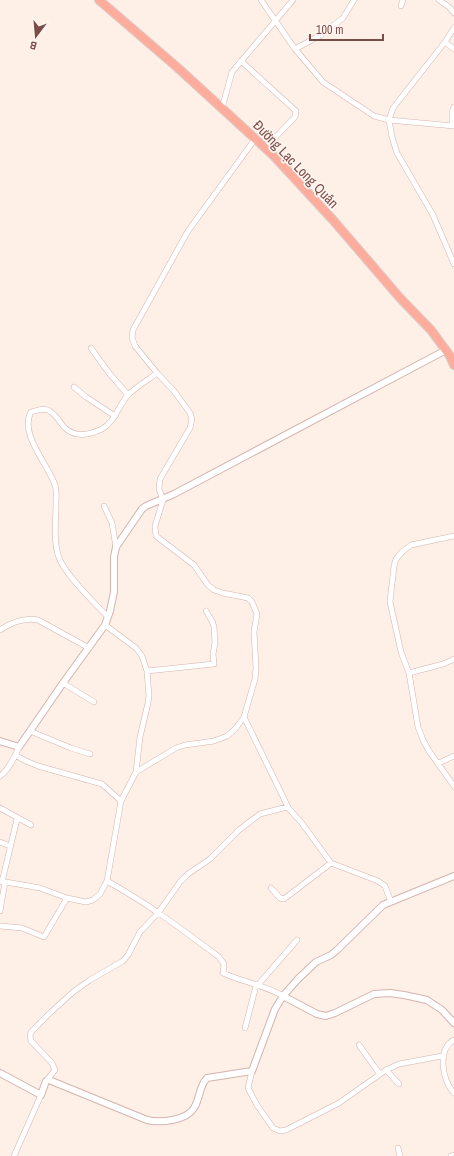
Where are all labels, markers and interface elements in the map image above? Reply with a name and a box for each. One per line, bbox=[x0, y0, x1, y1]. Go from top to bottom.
north arrow bbox=[16, 16, 56, 56]
scale bar bbox=[310, 16, 383, 42]
text: 100 m bbox=[316, 22, 343, 38]
text: B bbox=[28, 38, 38, 53]
street label: Đường Lạc Long Quân bbox=[249, 116, 343, 212]

